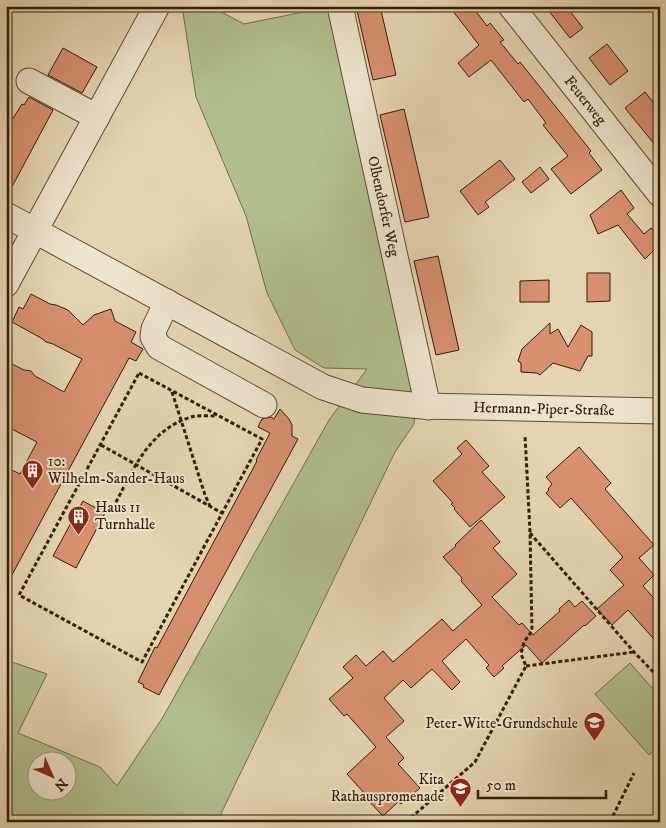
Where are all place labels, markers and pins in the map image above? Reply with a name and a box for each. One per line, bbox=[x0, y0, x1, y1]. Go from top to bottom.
place label: 10: Wilhelm-Sander-Haus bbox=[47, 452, 185, 488]
building icon: 10: Wilhelm-Sander-Haus bbox=[20, 458, 44, 489]
place label: Haus 11 Turnhalle bbox=[95, 498, 155, 534]
building icon: Haus 11 Turnhalle bbox=[67, 504, 91, 535]
school or university icon: Peter-Witte-Grundschule bbox=[582, 711, 606, 742]
place label: Peter-Witte-Grundschule bbox=[425, 714, 578, 733]
place label: Kita Rathauspromenade bbox=[331, 770, 445, 806]
school or university icon: Kita Rathauspromenade bbox=[448, 776, 472, 807]

